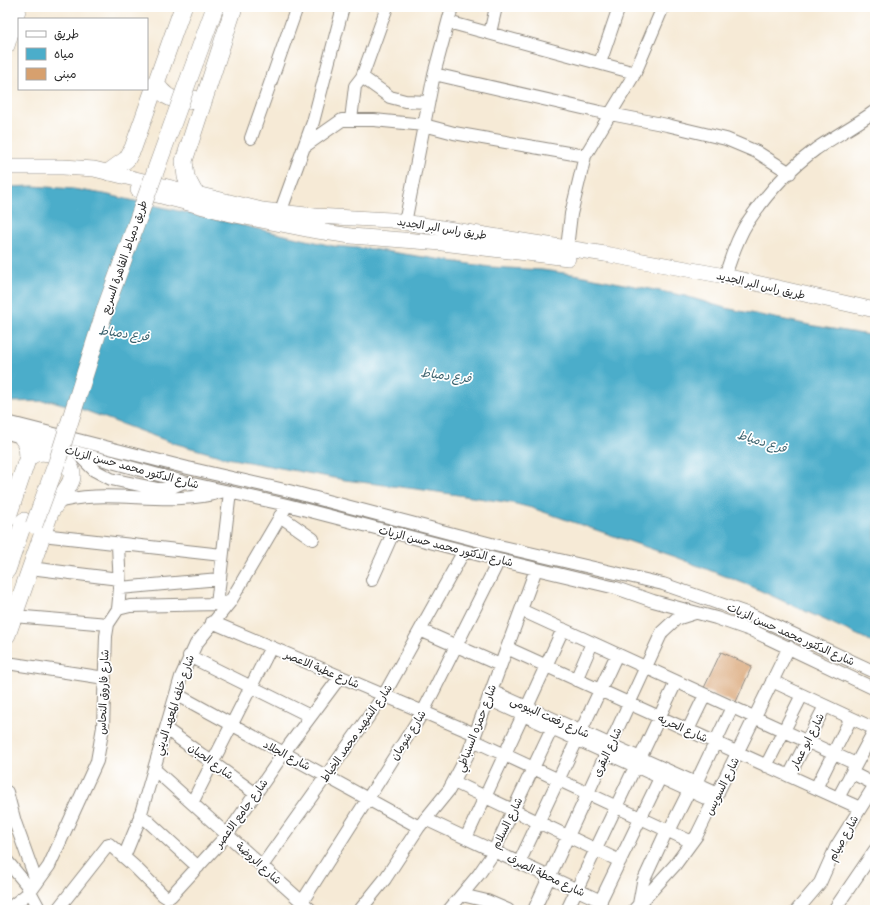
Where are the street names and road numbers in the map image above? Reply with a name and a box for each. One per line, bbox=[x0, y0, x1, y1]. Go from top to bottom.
street label: طريق دمياط, القاهرة السريع bbox=[98, 198, 152, 316]
street label: طريق راس البر الجديد bbox=[396, 214, 488, 243]
street label: طريق راس البر الجديد bbox=[715, 268, 807, 303]
street label: شارع الدكتور محمد حسن الزيات bbox=[63, 442, 201, 494]
street label: شارع الدكتور محمد حسن الزيات bbox=[377, 522, 515, 571]
street label: شارع الدكتور محمد حسن الزيات bbox=[724, 600, 857, 670]
street label: شارع عطية الاعصر bbox=[281, 646, 362, 693]
street label: شارع فاروق النحاس bbox=[95, 649, 113, 735]
street label: شارع خلف المعهد الديني bbox=[151, 653, 201, 758]
street label: شارع الشهيد محمد الخياط bbox=[317, 681, 397, 786]
street label: شارع حمزه السنباطي bbox=[453, 682, 503, 775]
street label: شارع رفعت البيومى bbox=[507, 693, 592, 743]
street label: شارع شومان bbox=[387, 707, 431, 764]
street label: شارع الحريه bbox=[655, 711, 710, 747]
street label: شارع ابو عمار bbox=[787, 711, 829, 773]
street label: شارع البقرى bbox=[589, 725, 626, 780]
street label: شارع الجلاد bbox=[260, 737, 313, 775]
street label: شارع الحبان bbox=[184, 740, 236, 784]
street label: شارع السويس bbox=[702, 755, 744, 818]
street label: شارع جامع الاعصر bbox=[211, 776, 272, 852]
street label: شارع السلام bbox=[488, 795, 527, 852]
street label: شارع صيام bbox=[825, 813, 863, 864]
street label: شارع الروضة bbox=[232, 839, 285, 889]
street label: شارع محطة الصرف bbox=[504, 851, 587, 901]

